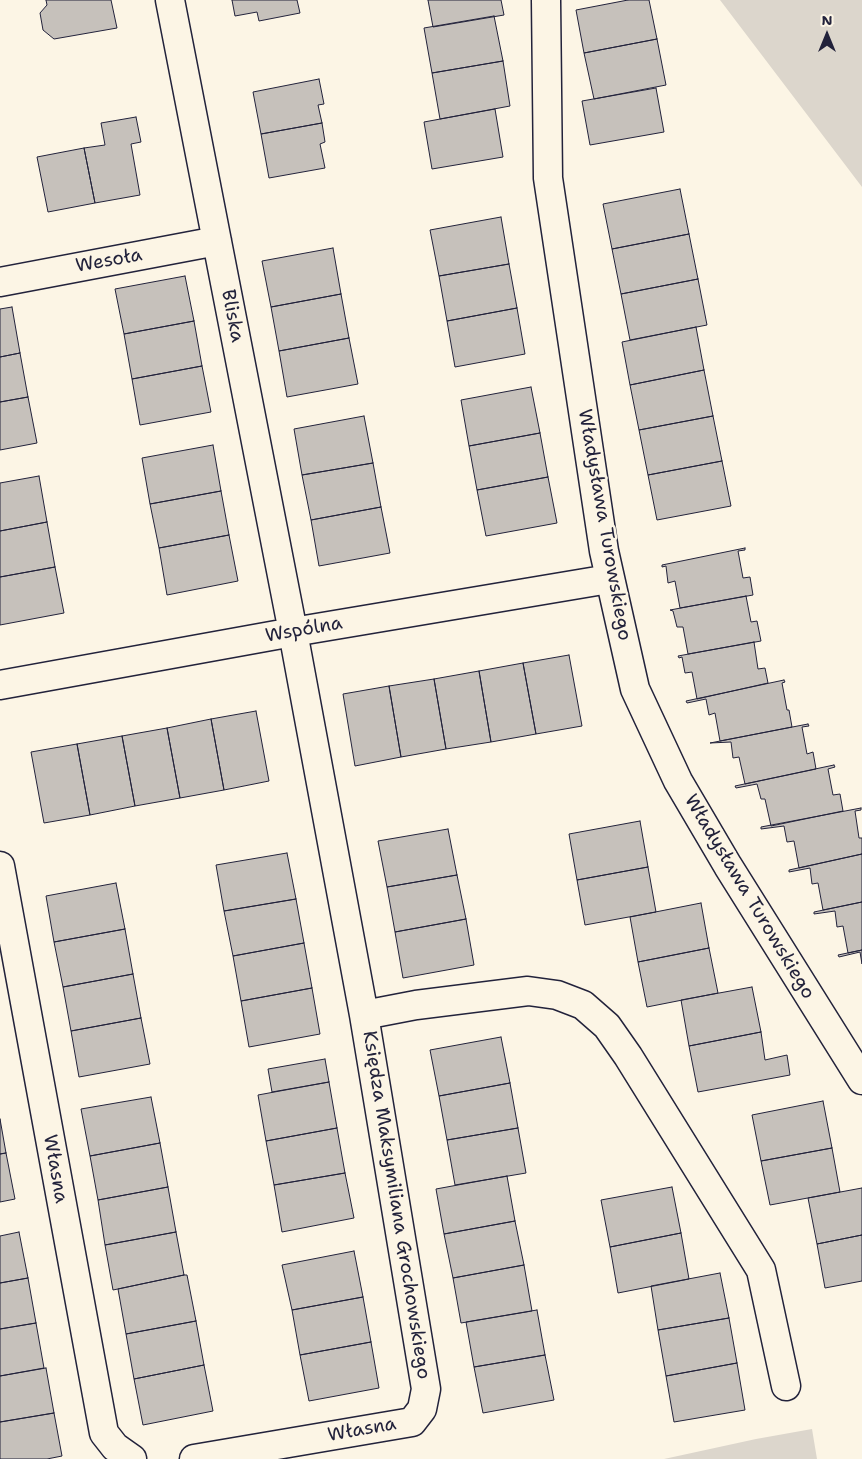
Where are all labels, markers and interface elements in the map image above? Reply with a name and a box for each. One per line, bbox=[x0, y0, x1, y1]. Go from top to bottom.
north arrow bbox=[802, 10, 852, 60]
text: N bbox=[821, 11, 833, 29]
street label: Wesoła bbox=[74, 244, 144, 278]
street label: Bliska bbox=[216, 288, 248, 344]
street label: Władysława Turowskiego bbox=[572, 407, 636, 643]
street label: Wspólna bbox=[264, 612, 344, 648]
street label: Władysława Turowskiego bbox=[679, 791, 819, 1003]
street label: Księdza Maksymiliana Grochowskiego bbox=[357, 1029, 435, 1381]
street label: Własna bbox=[38, 1133, 72, 1205]
street label: Własna bbox=[326, 1413, 398, 1447]

